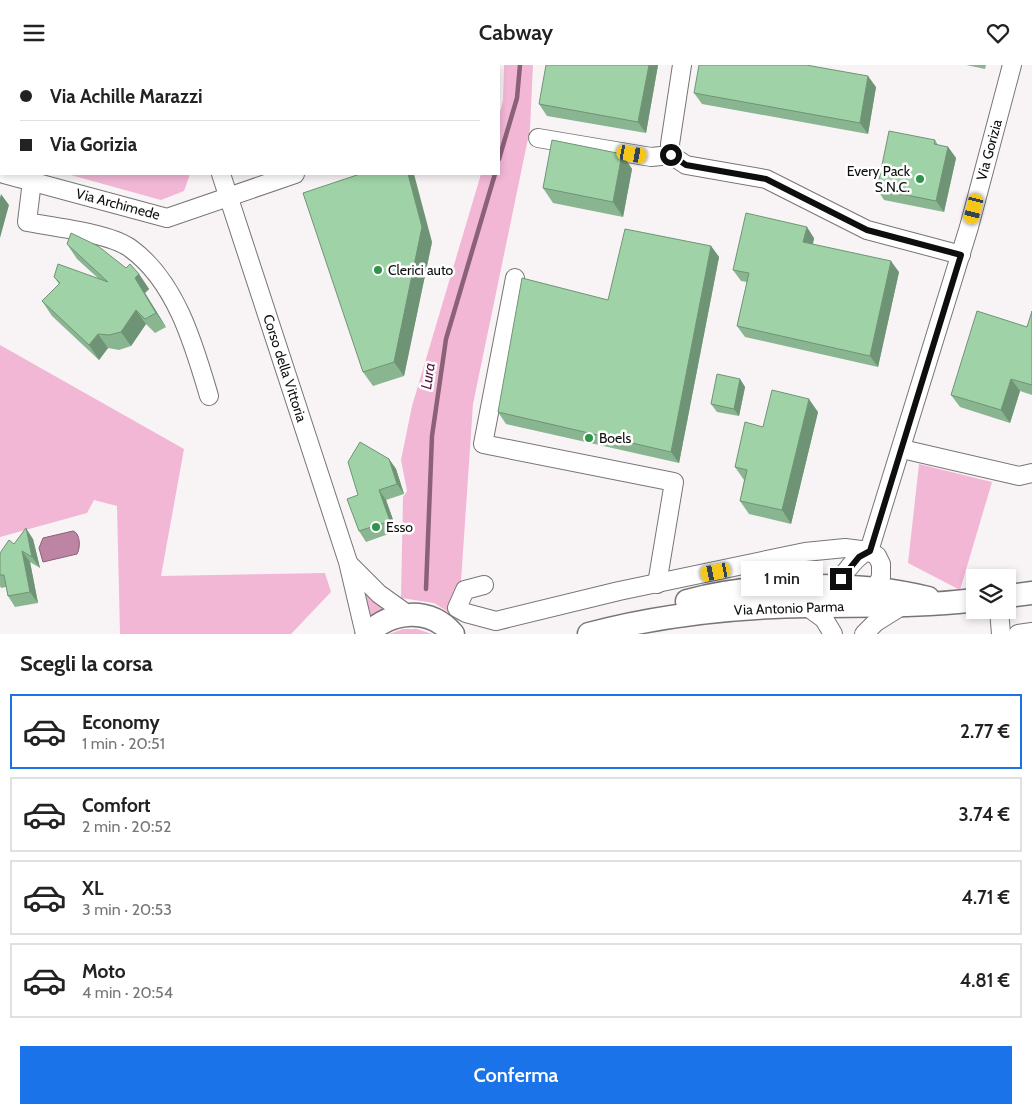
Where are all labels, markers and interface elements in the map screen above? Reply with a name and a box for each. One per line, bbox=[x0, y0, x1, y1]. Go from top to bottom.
icon: menu bbox=[20, 19, 48, 47]
text: Cabway bbox=[479, 19, 553, 46]
icon: heart bbox=[984, 19, 1012, 47]
text: Via Achille Marazzi bbox=[50, 85, 203, 108]
street label: Via Gorizia bbox=[972, 117, 1006, 183]
text: Via Gorizia bbox=[50, 133, 137, 156]
car bbox=[615, 144, 648, 164]
route start bbox=[660, 144, 682, 166]
place label: Every Pack S.N.C. bbox=[847, 162, 911, 196]
marker: Every Pack S.N.C. bbox=[914, 173, 926, 185]
street label: Via Archimede bbox=[74, 184, 162, 224]
car bbox=[963, 193, 984, 225]
place label: Clerici auto bbox=[388, 261, 454, 279]
marker: Clerici auto bbox=[372, 264, 384, 276]
street label: Corso della Vittoria bbox=[259, 312, 311, 424]
water label: Lura bbox=[417, 361, 439, 391]
place label: Boels bbox=[599, 429, 632, 447]
marker: Boels bbox=[583, 432, 595, 444]
place label: Esso bbox=[386, 518, 413, 536]
marker: Esso bbox=[370, 521, 382, 533]
callout: 1 min bbox=[741, 561, 824, 597]
car bbox=[699, 562, 732, 582]
route end bbox=[830, 568, 852, 590]
text: 1 min bbox=[764, 569, 800, 588]
map controls bbox=[966, 569, 1016, 619]
button: layers bbox=[966, 569, 1016, 619]
street label: Via Antonio Parma bbox=[734, 597, 845, 619]
text: Scegli la corsa bbox=[20, 650, 153, 677]
icon: car bbox=[22, 709, 67, 754]
text: Economy bbox=[82, 711, 160, 734]
text: 2.77 € bbox=[960, 720, 1010, 743]
text: 1 min · 20:51 bbox=[82, 734, 165, 753]
icon: car bbox=[22, 792, 67, 837]
text: Comfort bbox=[82, 794, 151, 817]
text: 3.74 € bbox=[959, 803, 1010, 826]
text: 2 min · 20:52 bbox=[82, 817, 171, 836]
icon: car bbox=[22, 875, 67, 920]
text: XL bbox=[82, 877, 103, 900]
text: 4.71 € bbox=[962, 886, 1010, 909]
text: 3 min · 20:53 bbox=[82, 900, 172, 919]
icon: car bbox=[22, 958, 67, 1003]
text: Moto bbox=[82, 960, 126, 983]
text: 4.81 € bbox=[960, 969, 1010, 992]
text: 4 min · 20:54 bbox=[82, 983, 173, 1002]
button: Conferma bbox=[20, 1046, 1012, 1104]

